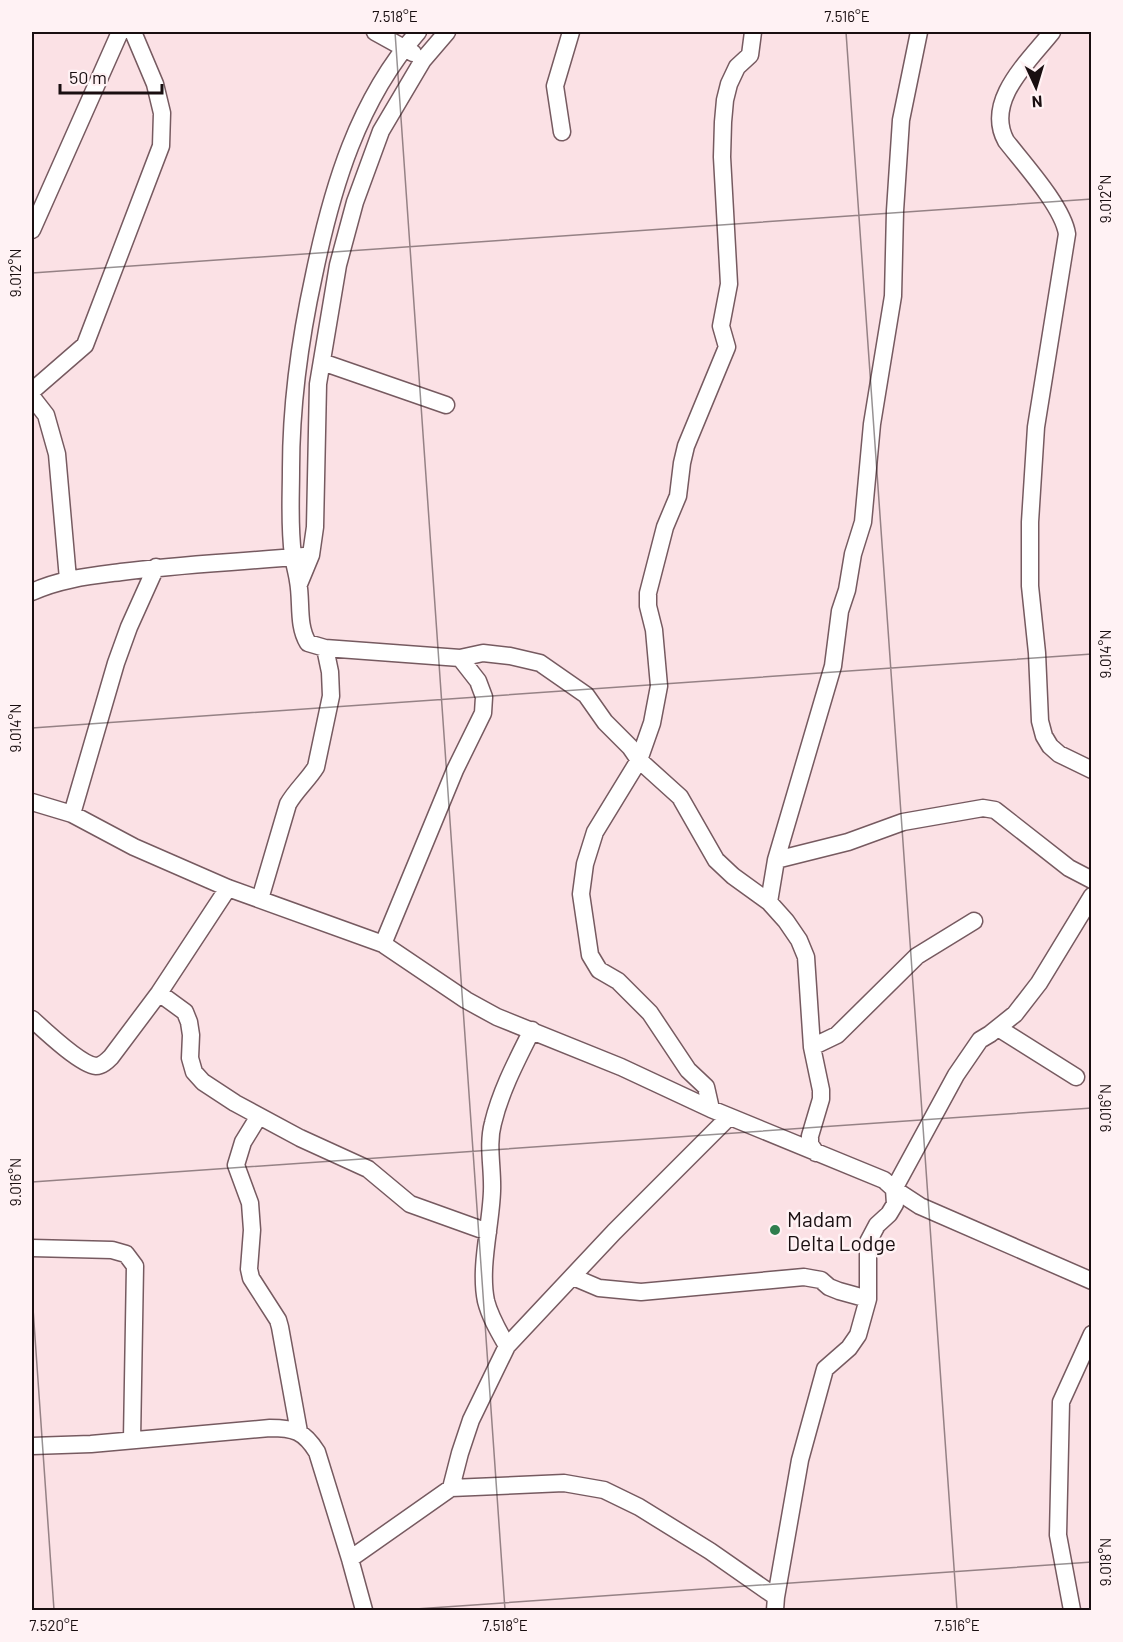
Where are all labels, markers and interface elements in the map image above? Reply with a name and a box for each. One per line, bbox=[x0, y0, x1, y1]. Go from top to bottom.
text: 7.518°E bbox=[372, 7, 418, 25]
text: 7.516°E bbox=[824, 7, 870, 25]
scale bar bbox=[60, 57, 162, 95]
north arrow bbox=[1006, 57, 1066, 117]
text: 50 m bbox=[69, 66, 107, 88]
text: N bbox=[1031, 93, 1043, 112]
text: 9.012°N bbox=[1096, 175, 1114, 223]
text: 9.012°N bbox=[6, 249, 24, 297]
text: 9.014°N bbox=[1096, 630, 1114, 678]
text: 9.014°N bbox=[6, 704, 24, 752]
text: 9.016°N bbox=[1096, 1084, 1114, 1132]
text: 9.016°N bbox=[6, 1158, 24, 1206]
place label: Madam Delta Lodge bbox=[787, 1206, 896, 1255]
marker: Madam Delta Lodge bbox=[768, 1223, 782, 1237]
text: 9.018°N bbox=[1096, 1538, 1114, 1586]
text: 7.520°E bbox=[29, 1616, 79, 1634]
text: 7.518°E bbox=[482, 1616, 528, 1634]
text: 7.516°E bbox=[934, 1616, 980, 1634]

